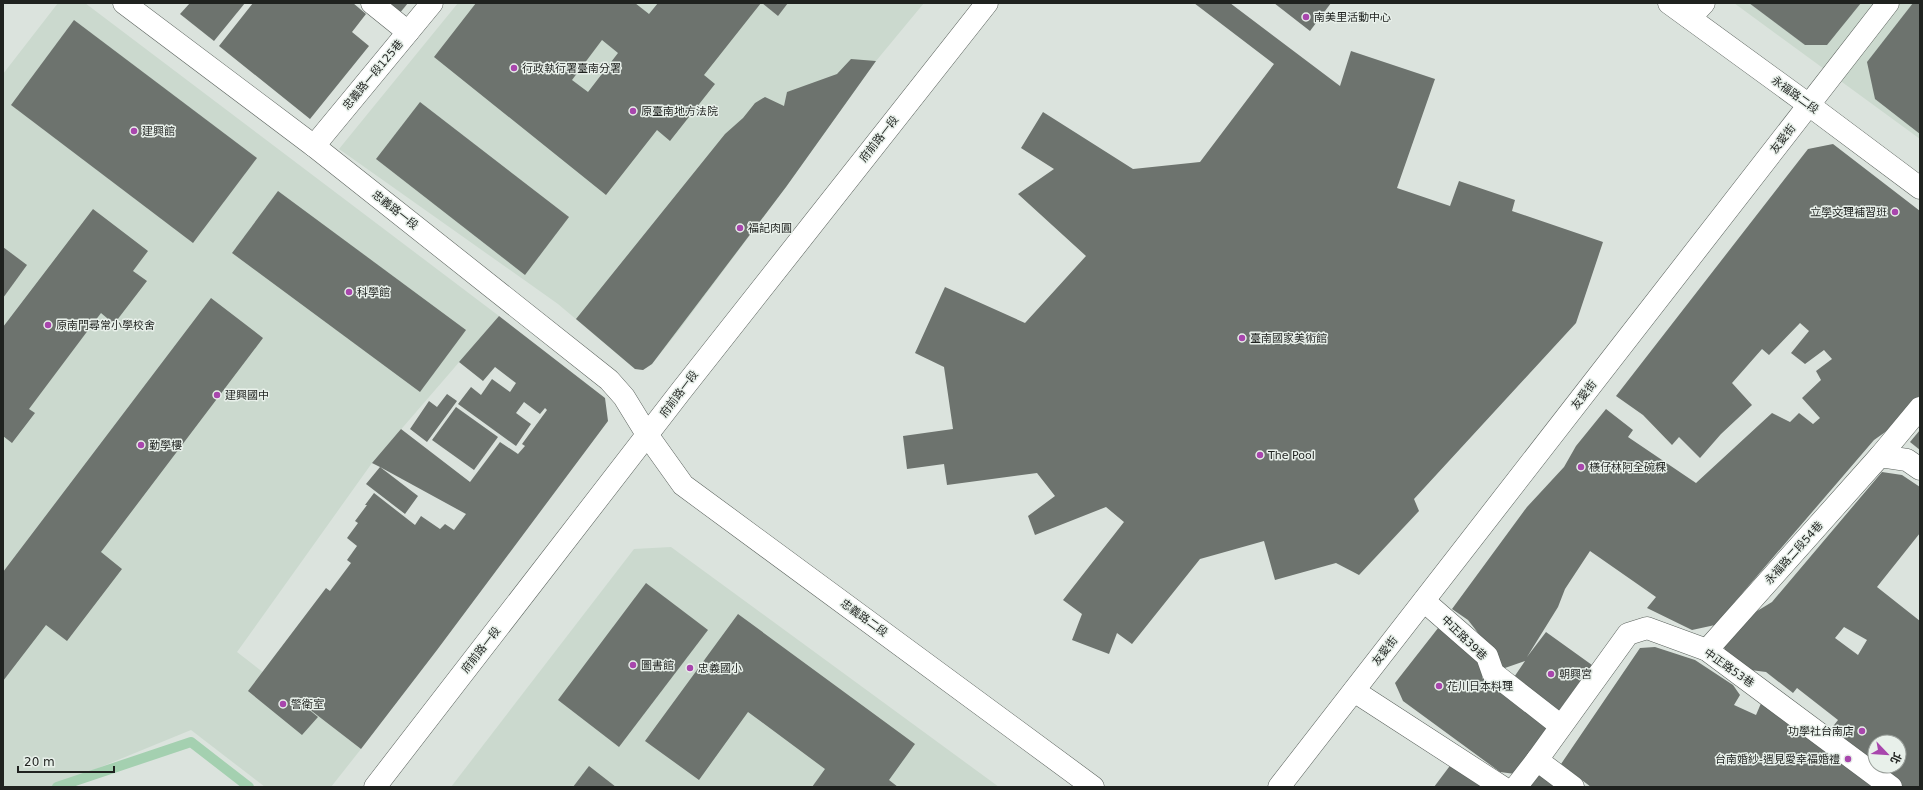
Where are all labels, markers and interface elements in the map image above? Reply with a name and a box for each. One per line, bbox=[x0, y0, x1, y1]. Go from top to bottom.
place label: 南美里活動中心 bbox=[1314, 11, 1391, 24]
marker: 南美里活動中心 bbox=[1301, 12, 1311, 22]
street label: 忠義路一段125巷 bbox=[340, 37, 406, 113]
place label: 行政執行署臺南分署 bbox=[522, 62, 621, 75]
marker: 行政執行署臺南分署 bbox=[509, 63, 519, 73]
street label: 永福路二段 bbox=[1769, 74, 1821, 116]
place label: 原臺南地方法院 bbox=[641, 105, 718, 118]
marker: 原臺南地方法院 bbox=[628, 106, 638, 116]
street label: 府前路一段 bbox=[857, 113, 901, 165]
street label: 友愛街 bbox=[1768, 122, 1798, 156]
place label: 建興館 bbox=[142, 125, 175, 138]
marker: 建興館 bbox=[129, 126, 139, 136]
street label: 忠義路一段 bbox=[369, 188, 421, 232]
place label: 立學文理補習班 bbox=[1810, 206, 1887, 219]
marker: 立學文理補習班 bbox=[1890, 207, 1900, 217]
place label: 福記肉圓 bbox=[748, 222, 792, 235]
marker: 福記肉圓 bbox=[735, 223, 745, 233]
place label: 科學館 bbox=[357, 286, 390, 299]
marker: 科學館 bbox=[344, 287, 354, 297]
place label: 原南門尋常小學校舍 bbox=[56, 319, 155, 332]
marker: 原南門尋常小學校舍 bbox=[43, 320, 53, 330]
place label: 臺南國家美術館 bbox=[1250, 332, 1327, 345]
marker: 臺南國家美術館 bbox=[1237, 333, 1247, 343]
street label: 府前路一段 bbox=[657, 368, 701, 420]
street label: 友愛街 bbox=[1569, 378, 1599, 412]
place label: 建興國中 bbox=[225, 389, 269, 402]
marker: 建興國中 bbox=[212, 390, 222, 400]
place label: 勤學樓 bbox=[149, 439, 182, 452]
marker: 勤學樓 bbox=[136, 440, 146, 450]
place label: The Pool bbox=[1267, 449, 1315, 462]
marker: The Pool bbox=[1255, 450, 1265, 460]
place label: 檨仔林阿全碗粿 bbox=[1589, 461, 1666, 474]
marker: 檨仔林阿全碗粿 bbox=[1576, 462, 1586, 472]
street label: 永福路二段54巷 bbox=[1762, 519, 1826, 587]
street label: 忠義路二段 bbox=[838, 597, 890, 639]
street label: 中正路39巷 bbox=[1439, 613, 1489, 663]
street label: 府前路一段 bbox=[459, 624, 503, 676]
street label: 友愛街 bbox=[1370, 634, 1400, 668]
street label: 中正路53巷 bbox=[1702, 646, 1756, 690]
place label: 圖書館 bbox=[641, 659, 674, 672]
marker: 圖書館 bbox=[628, 660, 638, 670]
place label: 忠義國小 bbox=[698, 662, 742, 675]
marker: 忠義國小 bbox=[685, 663, 695, 673]
place label: 朝興宮 bbox=[1559, 668, 1592, 681]
marker: 朝興宮 bbox=[1546, 669, 1556, 679]
place label: 花川日本料理 bbox=[1447, 680, 1513, 693]
marker: 花川日本料理 bbox=[1434, 681, 1444, 691]
place label: 警衛室 bbox=[291, 698, 324, 711]
marker: 警衛室 bbox=[278, 699, 288, 709]
place label: 功學社台南店 bbox=[1788, 725, 1854, 738]
marker: 功學社台南店 bbox=[1857, 726, 1867, 736]
north arrow bbox=[1867, 734, 1907, 774]
scale bar bbox=[18, 748, 114, 774]
text: 北 bbox=[1887, 750, 1904, 766]
place label: 台南婚紗-遇見愛幸福婚禮 bbox=[1715, 753, 1840, 766]
marker: 台南婚紗-遇見愛幸福婚禮 bbox=[1843, 754, 1853, 764]
text: 20 m bbox=[24, 755, 55, 769]

